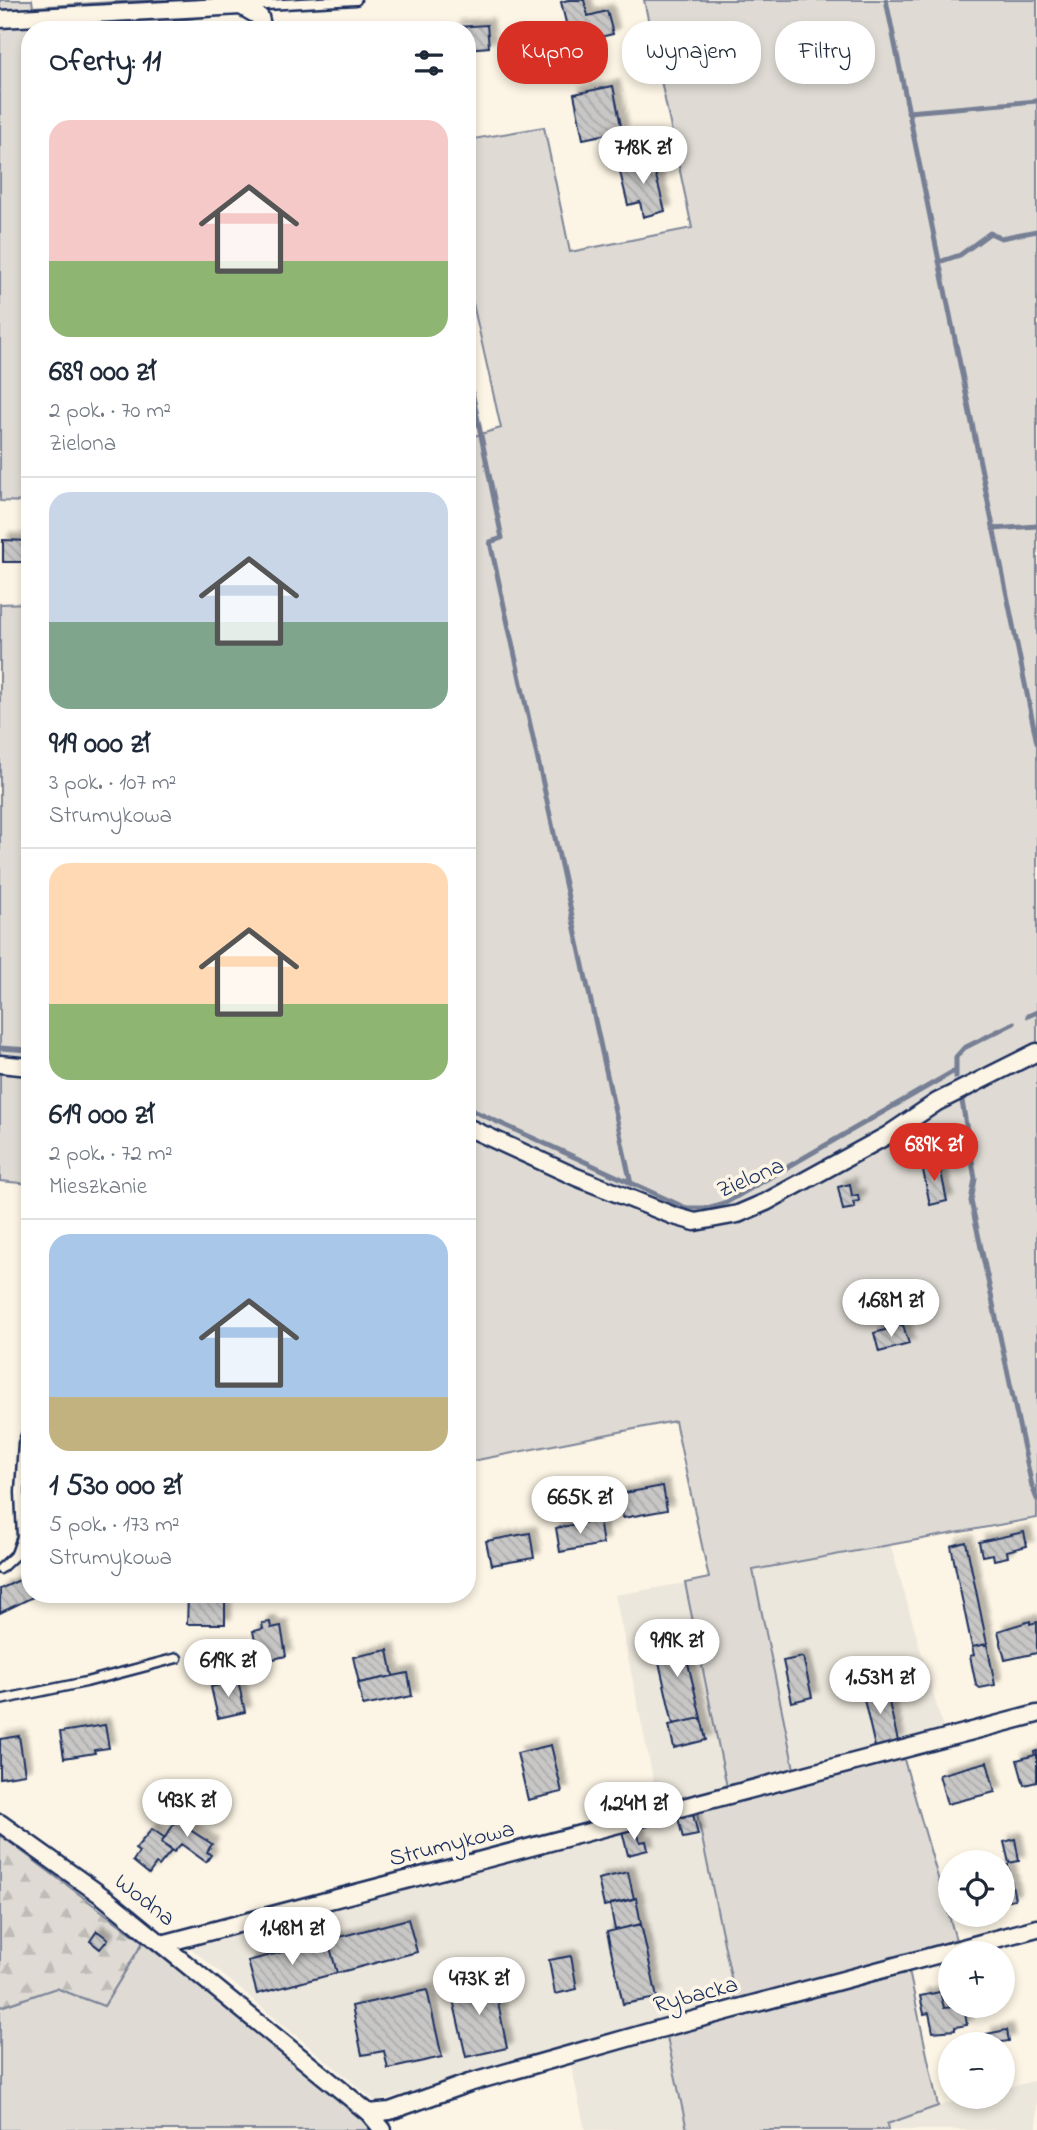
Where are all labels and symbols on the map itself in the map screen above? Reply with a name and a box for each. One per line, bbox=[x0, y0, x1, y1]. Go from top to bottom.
pin: 718K zł bbox=[578, 127, 708, 186]
pin: 689K zł bbox=[869, 1124, 999, 1183]
street label: Zielona bbox=[712, 1149, 790, 1209]
pin: 1.68M zł bbox=[819, 1280, 963, 1339]
pin: 665K zł bbox=[515, 1476, 645, 1536]
pin: 919K zł bbox=[612, 1620, 742, 1679]
pin: 619K zł bbox=[163, 1640, 293, 1699]
pin: 1.53M zł bbox=[808, 1656, 952, 1716]
pin: 493K zł bbox=[122, 1780, 252, 1839]
pin: 1.24M zł bbox=[562, 1783, 706, 1842]
street label: Strumykowa bbox=[386, 1813, 519, 1878]
street label: Wodna bbox=[106, 1866, 182, 1936]
pin: 1.48M zł bbox=[220, 1908, 364, 1967]
pin: 473K zł bbox=[414, 1958, 544, 2017]
street label: Rybacka bbox=[650, 1968, 743, 2025]

